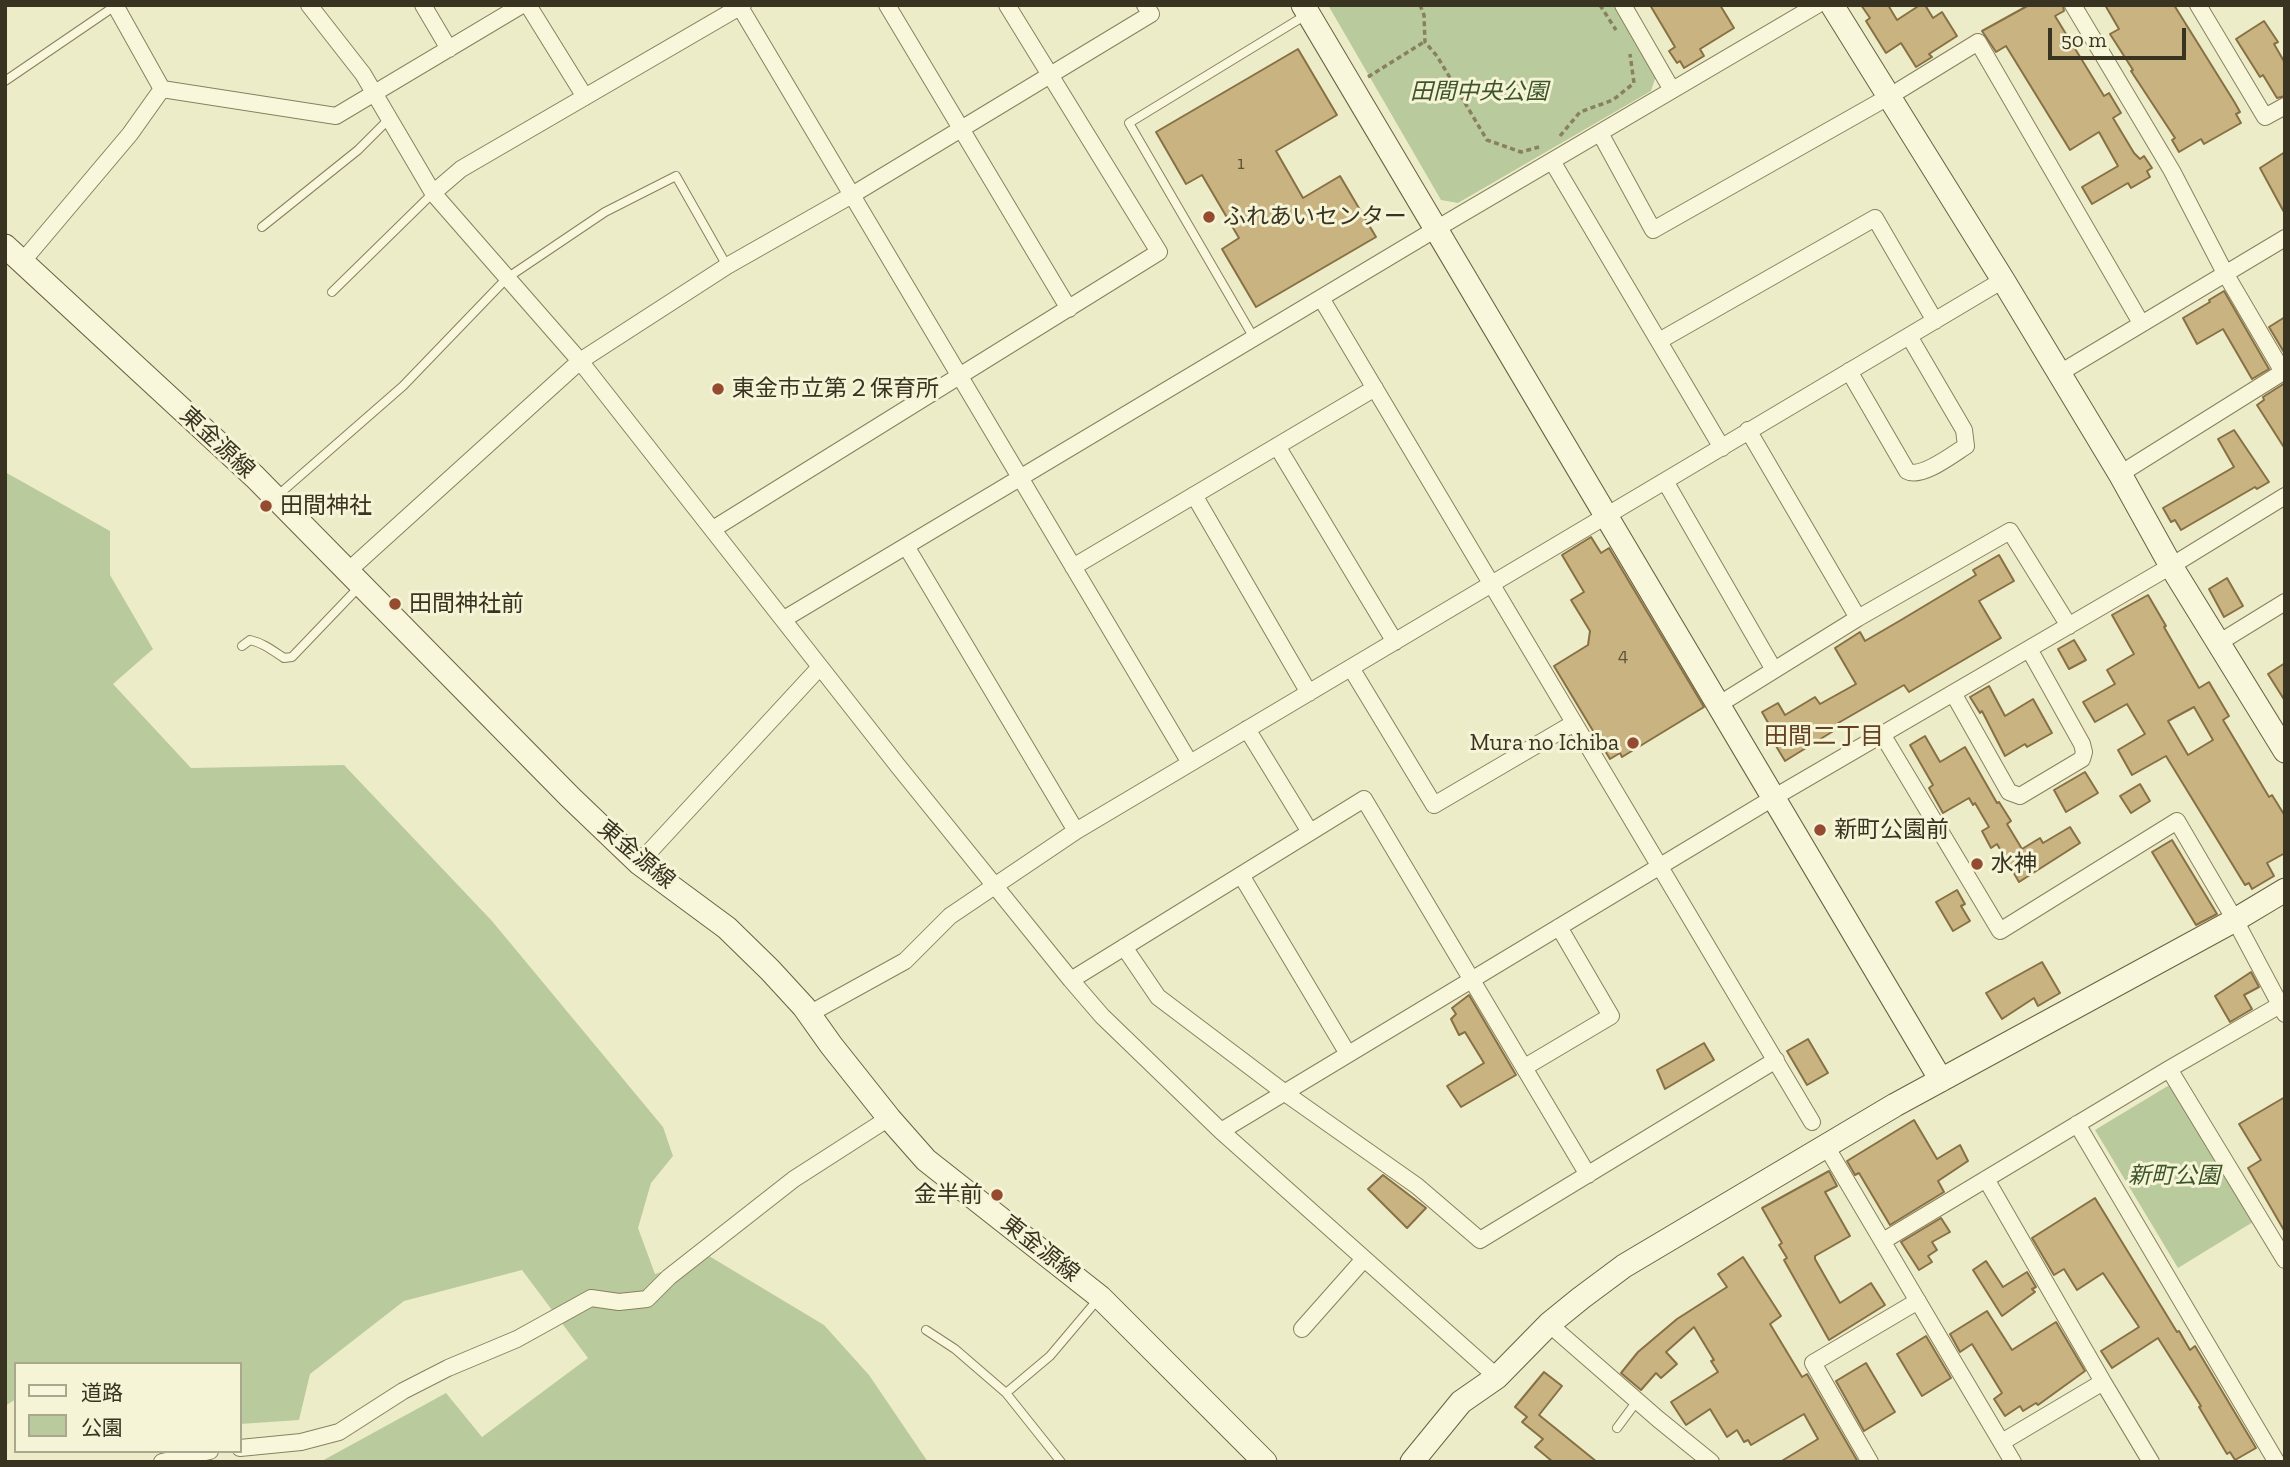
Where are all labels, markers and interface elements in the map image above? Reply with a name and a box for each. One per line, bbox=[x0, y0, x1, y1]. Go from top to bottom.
scale bar bbox=[2052, 14, 2190, 58]
text: 50 m bbox=[2061, 27, 2107, 52]
park label: 田間中央公園 bbox=[1410, 78, 1548, 106]
house number: 1 bbox=[1237, 153, 1245, 175]
place label: ふれあいセンター bbox=[1223, 203, 1407, 231]
marker: ふれあいセンター bbox=[1201, 209, 1217, 225]
place label: 東金市立第２保育所 bbox=[732, 375, 939, 403]
marker: 東金市立第２保育所 bbox=[710, 381, 726, 397]
street label: 東金源線 bbox=[174, 402, 260, 484]
place label: 田間神社 bbox=[280, 492, 372, 520]
marker: 田間神社 bbox=[258, 498, 274, 514]
place label: 田間神社前 bbox=[409, 590, 524, 618]
marker: 田間神社前 bbox=[387, 596, 403, 612]
house number: 4 bbox=[1618, 645, 1628, 667]
district label: 田間二丁目 bbox=[1764, 723, 1884, 751]
place label: Mura no Ichiba bbox=[1470, 729, 1619, 757]
marker: Mura no Ichiba bbox=[1625, 735, 1641, 751]
street label: 東金源線 bbox=[592, 815, 680, 895]
place label: 新町公園前 bbox=[1834, 816, 1949, 844]
marker: 新町公園前 bbox=[1812, 822, 1828, 838]
place label: 水神 bbox=[1991, 850, 2037, 878]
marker: 水神 bbox=[1969, 856, 1985, 872]
park label: 新町公園 bbox=[2128, 1162, 2220, 1190]
place label: 金半前 bbox=[914, 1181, 983, 1209]
marker: 金半前 bbox=[989, 1187, 1005, 1203]
street label: 東金源線 bbox=[995, 1210, 1085, 1288]
legend bbox=[14, 1362, 242, 1453]
text: 道路 bbox=[81, 1380, 123, 1405]
text: 公園 bbox=[81, 1415, 123, 1440]

